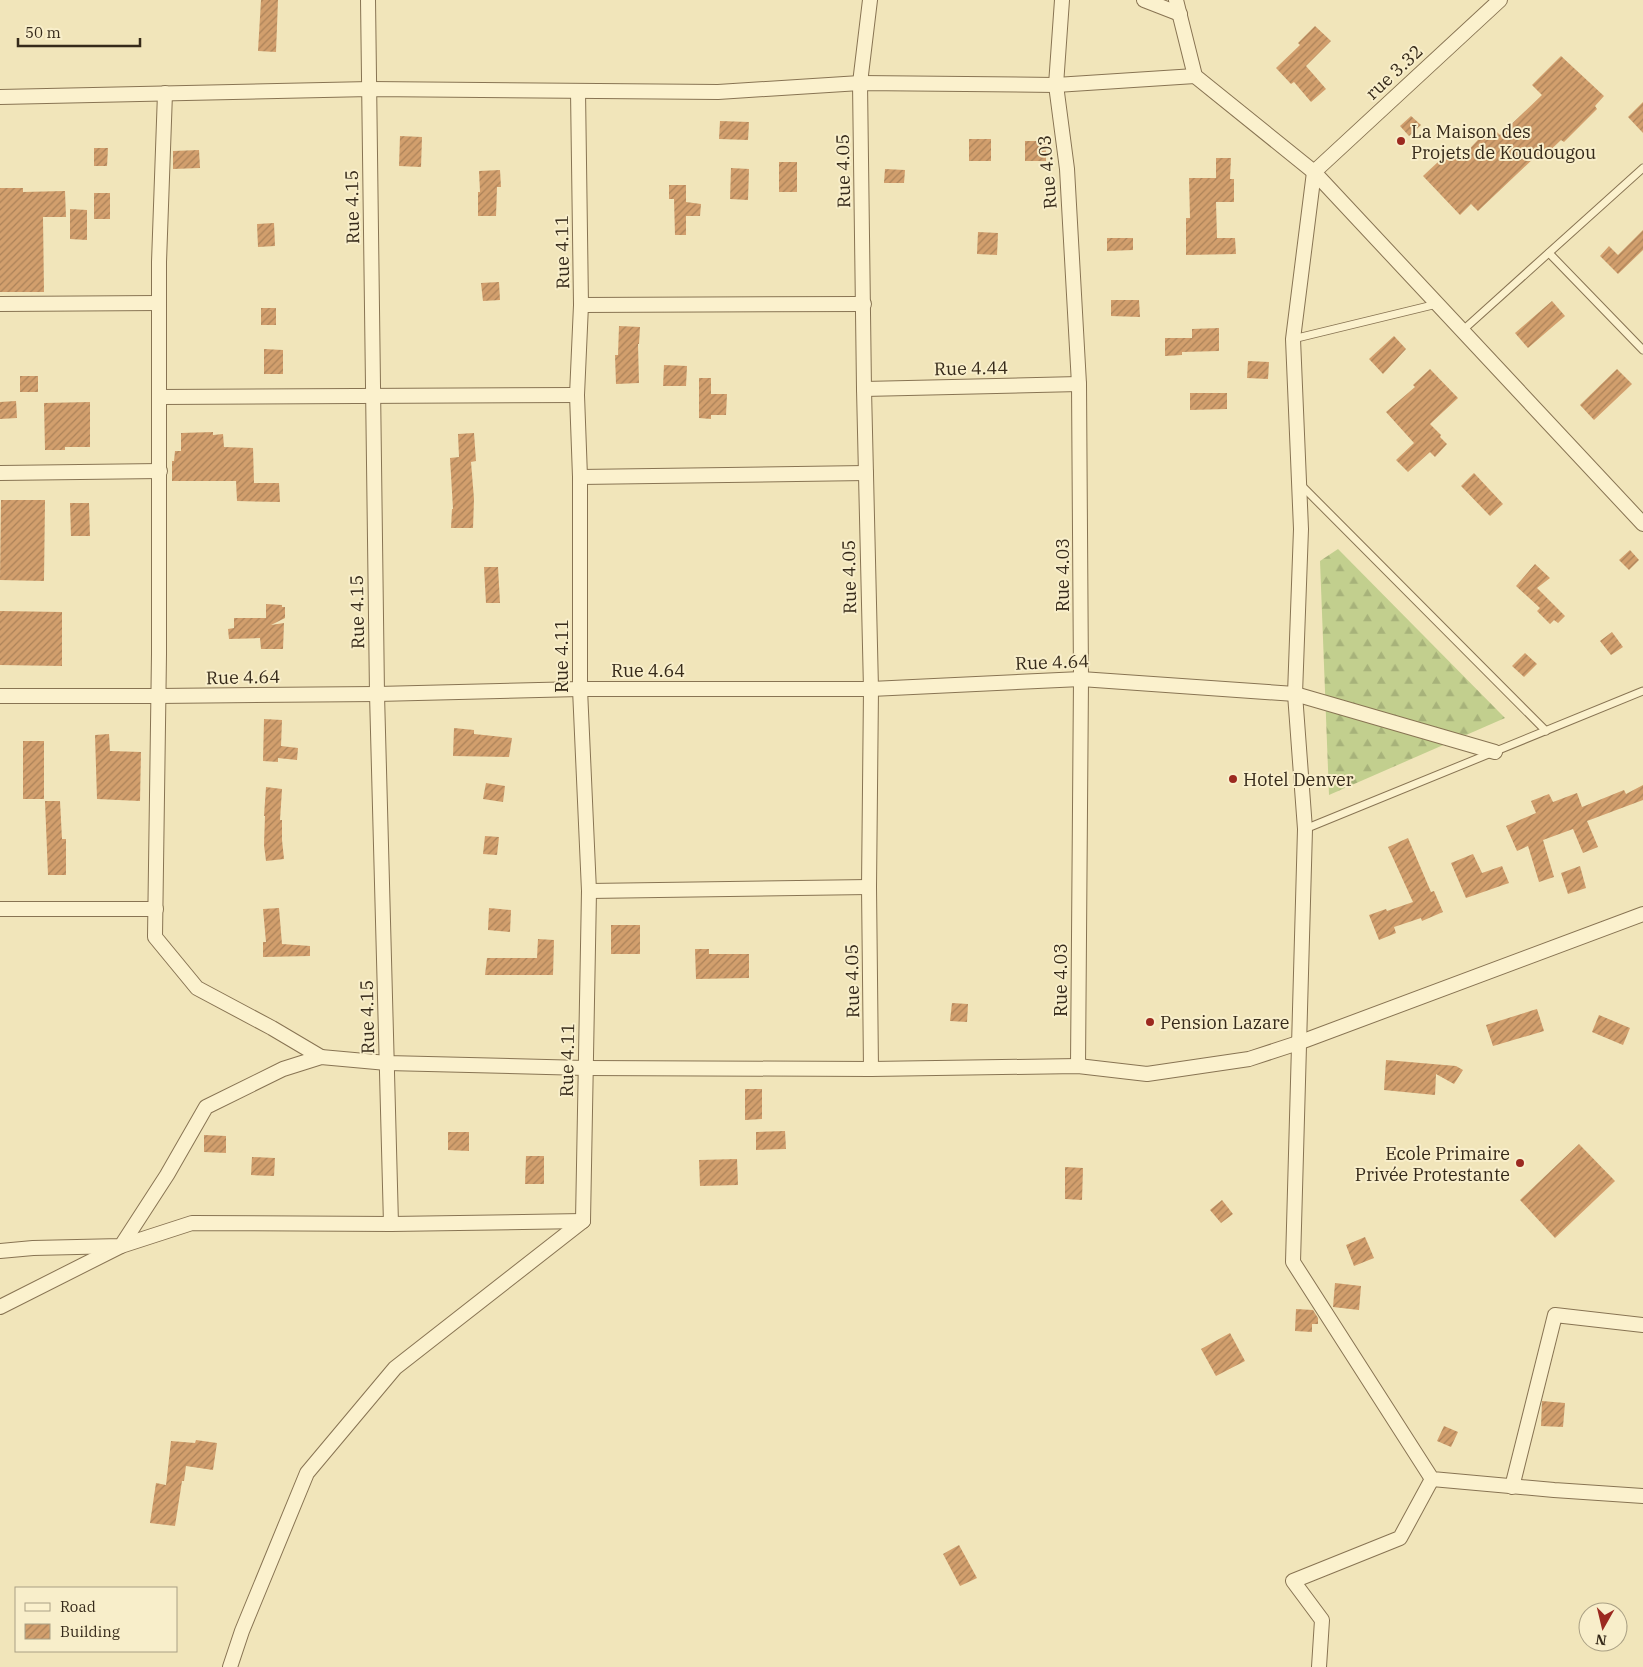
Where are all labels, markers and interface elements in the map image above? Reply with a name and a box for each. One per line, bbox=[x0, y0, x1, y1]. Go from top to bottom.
scale bar bbox=[18, 15, 140, 47]
text: 50 m bbox=[25, 23, 61, 42]
street label: rue 3.32 bbox=[1360, 40, 1428, 104]
place label: La Maison des Projets de Koudougou bbox=[1411, 120, 1596, 164]
street label: Rue 4.05 bbox=[831, 134, 855, 208]
street label: Rue 4.03 bbox=[1032, 134, 1062, 210]
marker: La Maison des Projets de Koudougou bbox=[1395, 135, 1407, 147]
street label: Rue 4.15 bbox=[340, 170, 364, 244]
street label: Rue 4.11 bbox=[550, 215, 574, 289]
street label: Rue 4.44 bbox=[934, 356, 1008, 380]
street label: Rue 4.03 bbox=[1051, 538, 1074, 612]
street label: Rue 4.05 bbox=[837, 540, 861, 614]
street label: Rue 4.15 bbox=[345, 575, 369, 649]
street label: Rue 4.11 bbox=[550, 619, 573, 693]
street label: Rue 4.64 bbox=[1015, 649, 1089, 675]
street label: Rue 4.64 bbox=[611, 659, 685, 682]
street label: Rue 4.64 bbox=[206, 665, 280, 689]
place label: Hotel Denver bbox=[1243, 768, 1354, 791]
marker: Hotel Denver bbox=[1227, 773, 1239, 785]
street label: Rue 4.03 bbox=[1049, 943, 1072, 1017]
street label: Rue 4.05 bbox=[840, 944, 864, 1018]
street label: Rue 4.15 bbox=[355, 980, 379, 1054]
place label: Pension Lazare bbox=[1160, 1011, 1289, 1034]
marker: Pension Lazare bbox=[1144, 1016, 1156, 1028]
street label: Rue 4.11 bbox=[555, 1023, 579, 1097]
place label: Ecole Primaire Privée Protestante bbox=[1355, 1142, 1510, 1186]
marker: Ecole Primaire Privée Protestante bbox=[1514, 1157, 1526, 1169]
legend bbox=[15, 1587, 178, 1652]
text: Road bbox=[60, 1597, 96, 1616]
north arrow bbox=[1578, 1602, 1628, 1652]
text: Building bbox=[60, 1622, 120, 1641]
text: N bbox=[1594, 1630, 1608, 1650]

